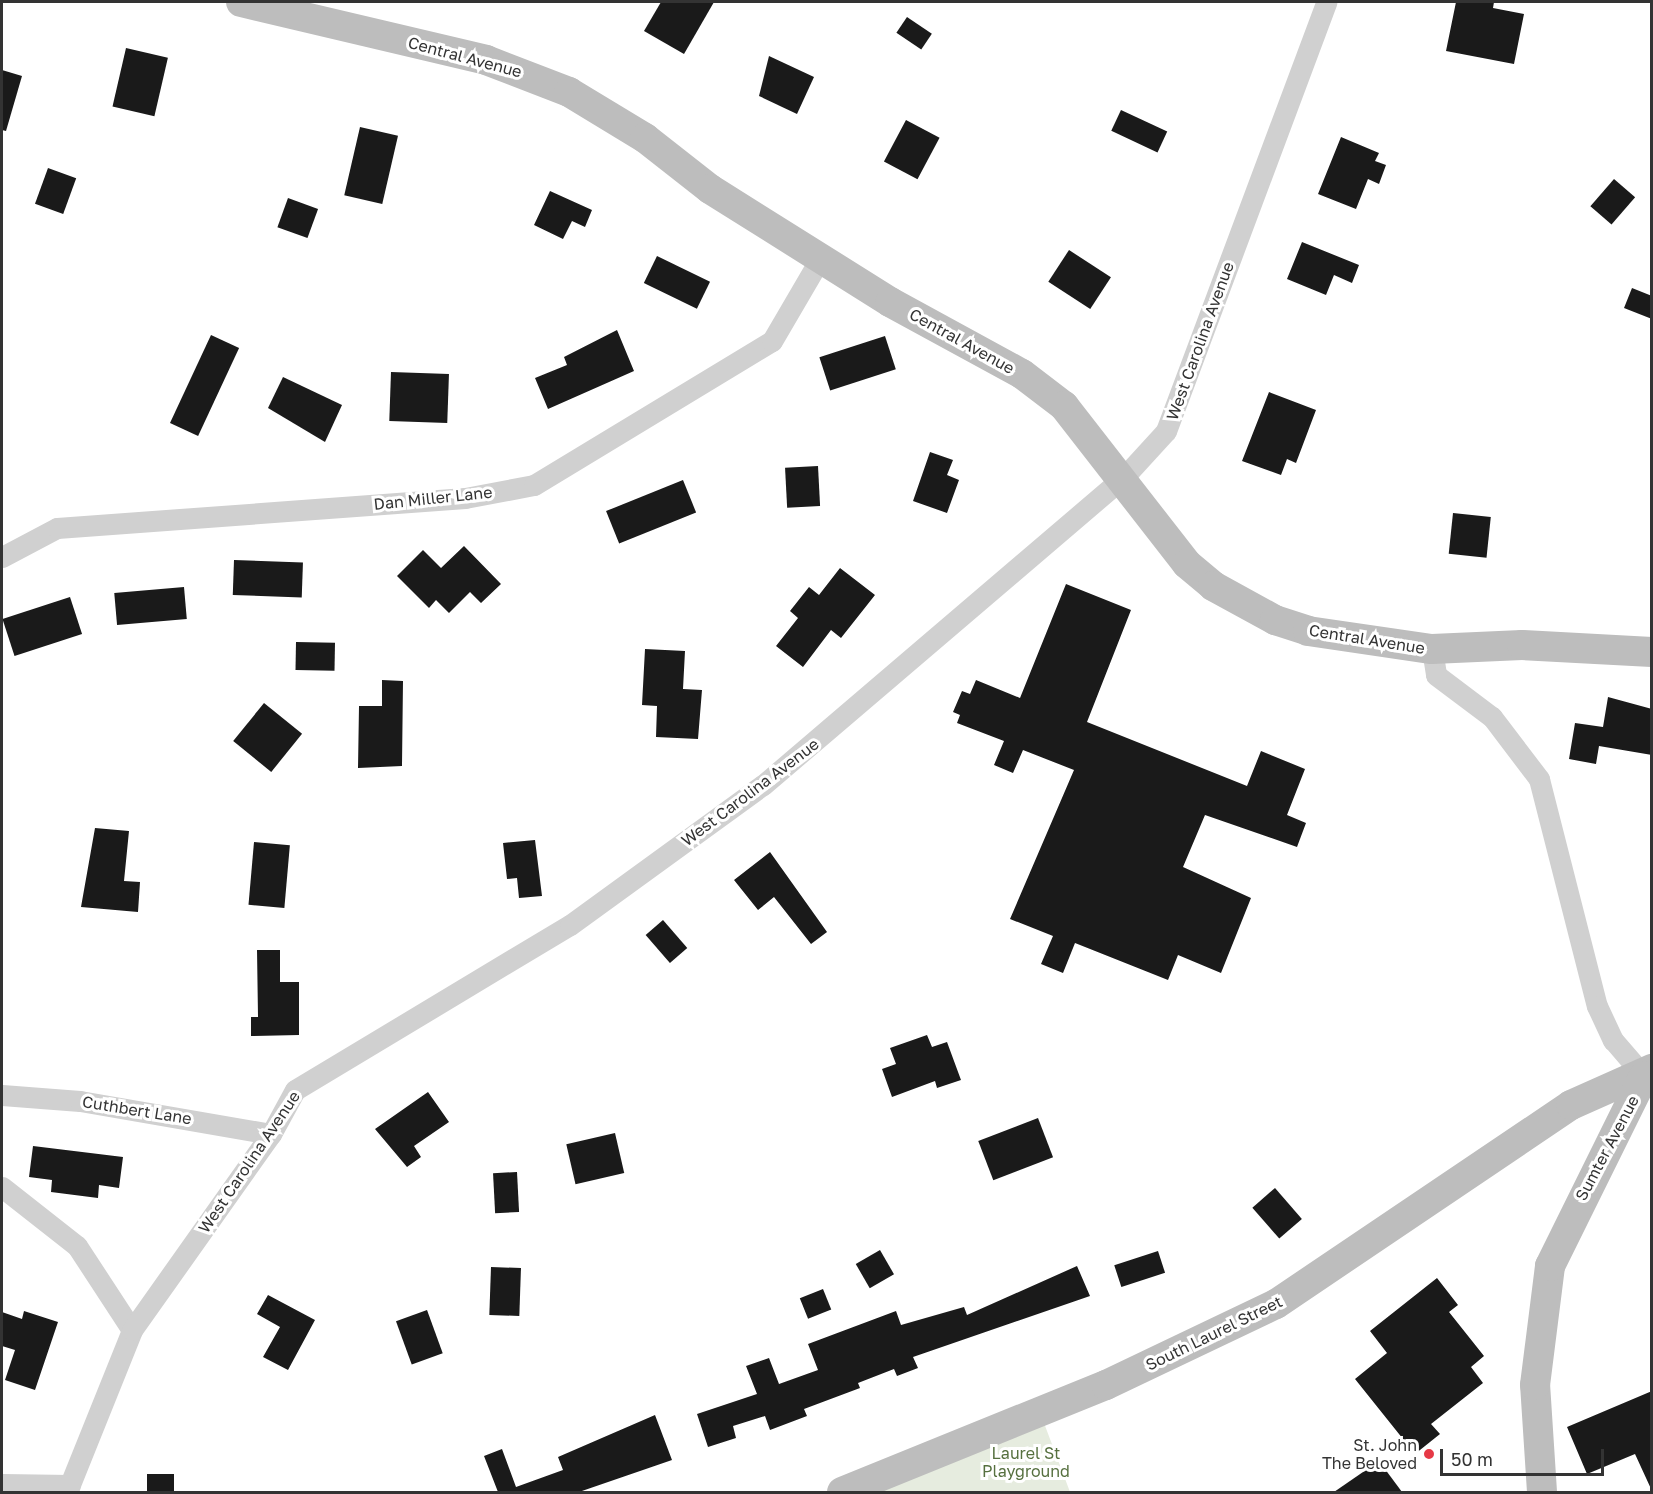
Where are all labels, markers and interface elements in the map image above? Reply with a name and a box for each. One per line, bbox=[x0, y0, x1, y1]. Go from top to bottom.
street label: Central Avenue bbox=[406, 33, 524, 81]
street label: West Carolina Avenue bbox=[1162, 259, 1238, 423]
street label: Central Avenue bbox=[906, 304, 1018, 378]
street label: Dan Miller Lane bbox=[373, 482, 493, 514]
street label: Central Avenue bbox=[1308, 620, 1426, 658]
street label: West Carolina Avenue bbox=[677, 734, 823, 850]
street label: West Carolina Avenue bbox=[194, 1087, 304, 1237]
street label: Cuthbert Lane bbox=[81, 1092, 193, 1128]
street label: Sumter Avenue bbox=[1571, 1092, 1643, 1204]
street label: South Laurel Street bbox=[1143, 1292, 1285, 1374]
place label: St. John The Beloved bbox=[1322, 1435, 1417, 1473]
scale bar bbox=[1443, 1437, 1606, 1475]
park label: Laurel St Playground bbox=[982, 1443, 1070, 1481]
marker: St. John The Beloved bbox=[1422, 1447, 1436, 1461]
text: 50 m bbox=[1451, 1448, 1493, 1470]

